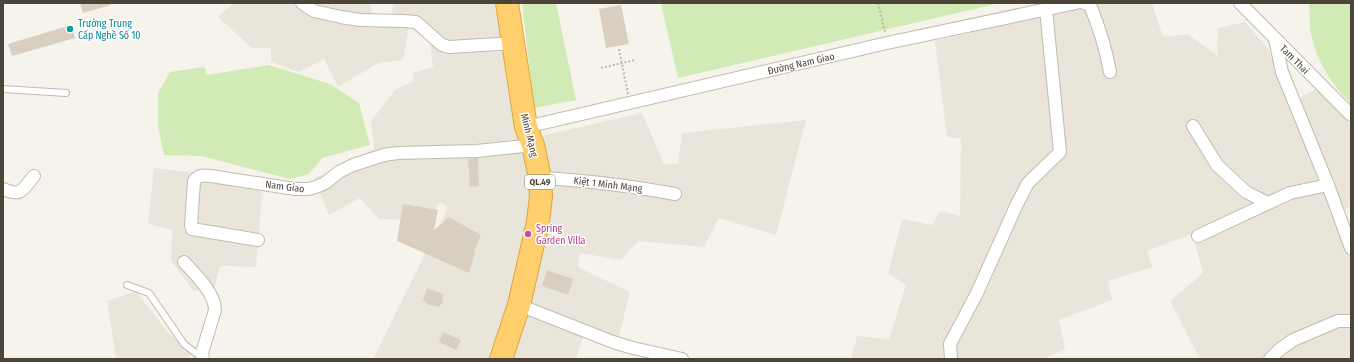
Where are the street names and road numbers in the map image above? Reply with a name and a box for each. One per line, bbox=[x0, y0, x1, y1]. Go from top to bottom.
street label: Tam Thai bbox=[1277, 43, 1311, 77]
street label: Đường Nam Giao bbox=[767, 50, 836, 78]
street label: Minh Mạng bbox=[518, 112, 540, 159]
road number: QL.49 bbox=[525, 175, 555, 189]
street label: Kiệt 1 Minh Mạng bbox=[573, 175, 643, 195]
street label: Nam Giao bbox=[265, 179, 305, 195]

